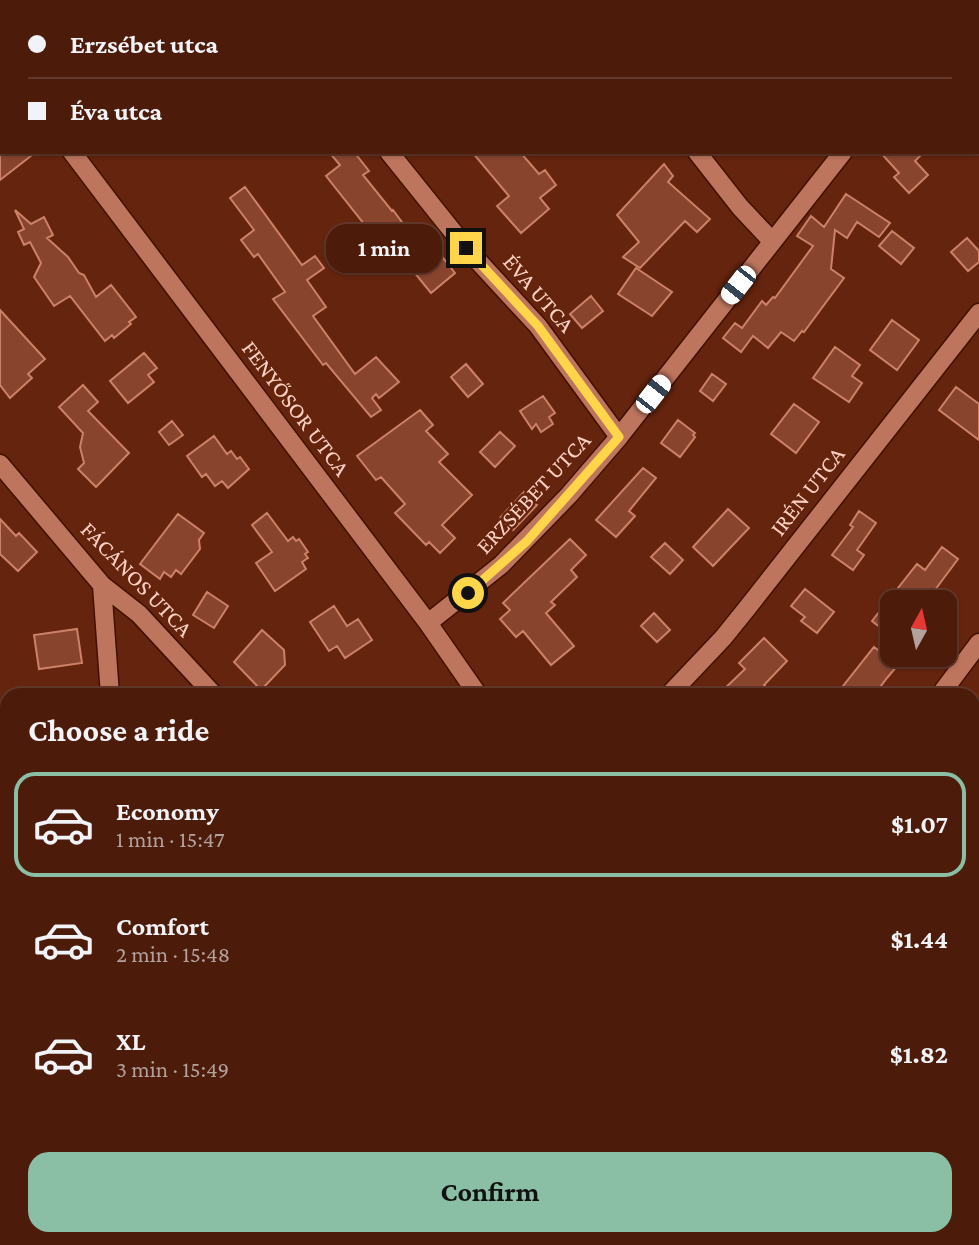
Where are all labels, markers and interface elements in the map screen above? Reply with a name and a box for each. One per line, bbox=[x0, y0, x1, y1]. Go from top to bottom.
text: Erzsébet utca bbox=[70, 30, 218, 59]
text: Éva utca bbox=[70, 97, 162, 126]
callout: 1 min bbox=[326, 224, 442, 272]
route end bbox=[450, 232, 482, 264]
text: 1 min bbox=[358, 235, 410, 261]
street label: ÉVA UTCA bbox=[498, 248, 581, 338]
car bbox=[717, 262, 760, 308]
street label: FENYŐSOR UTCA bbox=[237, 335, 356, 481]
car bbox=[632, 371, 675, 417]
street label: ERZSÉBET UTCA bbox=[470, 426, 596, 559]
street label: IRÉN UTCA bbox=[764, 441, 850, 540]
street label: FÁCÁNOS UTCA bbox=[76, 516, 199, 642]
route start bbox=[452, 577, 484, 609]
north arrow bbox=[880, 590, 957, 667]
map controls bbox=[880, 590, 957, 667]
text: Choose a ride bbox=[28, 712, 209, 748]
icon: car bbox=[32, 793, 95, 856]
text: Economy bbox=[116, 797, 219, 826]
text: $1.07 bbox=[891, 810, 948, 839]
text: 1 min · 15:47 bbox=[116, 826, 225, 852]
icon: car bbox=[32, 908, 95, 971]
text: Comfort bbox=[116, 912, 209, 941]
text: $1.44 bbox=[890, 925, 948, 954]
text: 2 min · 15:48 bbox=[116, 941, 230, 967]
icon: car bbox=[32, 1023, 95, 1086]
text: XL bbox=[116, 1027, 145, 1056]
text: $1.82 bbox=[890, 1040, 948, 1069]
text: 3 min · 15:49 bbox=[116, 1056, 229, 1082]
button: Confirm bbox=[28, 1152, 952, 1232]

